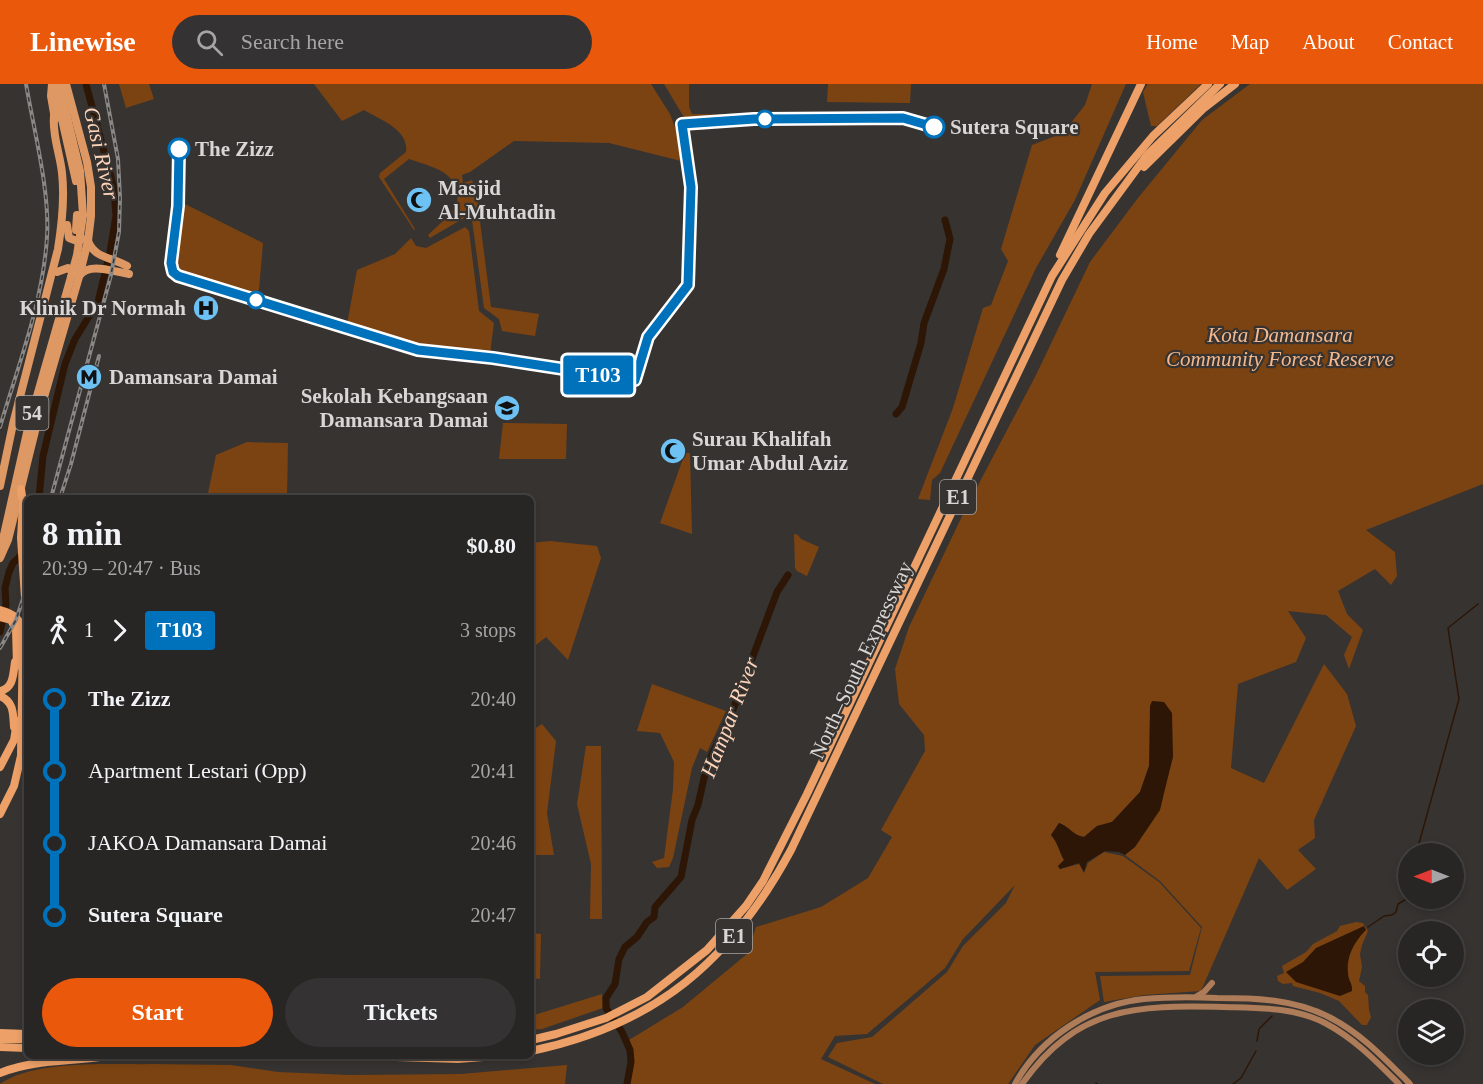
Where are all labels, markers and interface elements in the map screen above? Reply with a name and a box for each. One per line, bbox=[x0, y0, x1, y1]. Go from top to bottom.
search box bbox=[172, 15, 592, 69]
text: Linewise bbox=[30, 26, 136, 57]
icon: search bbox=[193, 26, 226, 59]
text: Search here bbox=[241, 29, 344, 54]
text: Home bbox=[1146, 30, 1198, 54]
text: Map bbox=[1231, 30, 1269, 54]
text: About bbox=[1302, 30, 1355, 54]
text: Contact bbox=[1388, 30, 1453, 54]
water label: Gasi River bbox=[79, 104, 124, 202]
unlabelled marker bbox=[756, 110, 774, 128]
place label: Sutera Square bbox=[950, 115, 1079, 139]
marker: Sutera Square bbox=[923, 116, 945, 138]
place label: The Zizz bbox=[195, 137, 274, 161]
marker: The Zizz bbox=[168, 138, 190, 160]
place label: Masjid Al-Muhtadin bbox=[438, 176, 556, 224]
mosque icon: Masjid Al-Muhtadin bbox=[404, 185, 434, 215]
unlabelled marker bbox=[247, 291, 265, 309]
hospital icon: Klinik Dr Normah bbox=[191, 293, 221, 323]
place label: Klinik Dr Normah bbox=[20, 296, 186, 320]
park label: Kota Damansara Community Forest Reserve bbox=[1166, 323, 1394, 371]
line badge: T103 bbox=[556, 356, 640, 394]
metro station icon: Damansara Damai bbox=[74, 362, 104, 392]
text: T103 bbox=[575, 363, 621, 387]
place label: Damansara Damai bbox=[109, 365, 278, 389]
place label: Sekolah Kebangsaan Damansara Damai bbox=[301, 384, 488, 432]
school or university icon: Sekolah Kebangsaan Damansara Damai bbox=[492, 393, 522, 423]
road number: 54 bbox=[15, 396, 48, 430]
place label: Surau Khalifah Umar Abdul Aziz bbox=[692, 427, 848, 475]
mosque icon: Surau Khalifah Umar Abdul Aziz bbox=[658, 436, 688, 466]
road number: E1 bbox=[940, 480, 976, 514]
text: 8 min bbox=[42, 516, 122, 552]
text: $0.80 bbox=[467, 533, 516, 558]
text: 20:39 – 20:47 · Bus bbox=[42, 557, 201, 579]
street label: North–South Expressway bbox=[805, 557, 918, 763]
icon: walk bbox=[42, 614, 75, 647]
icon: forward bbox=[103, 614, 136, 647]
text: T103 bbox=[157, 618, 203, 642]
text: 1 bbox=[84, 619, 94, 641]
text: 3 stops bbox=[460, 619, 516, 641]
water label: Hampar River bbox=[695, 653, 764, 782]
text: The Zizz bbox=[88, 686, 171, 711]
text: 20:40 bbox=[470, 688, 516, 710]
text: Apartment Lestari (Opp) bbox=[88, 758, 307, 783]
text: 20:41 bbox=[470, 760, 516, 782]
text: JAKOA Damansara Damai bbox=[88, 830, 328, 855]
text: 20:46 bbox=[470, 832, 516, 854]
north arrow bbox=[1398, 843, 1464, 909]
map controls bbox=[1398, 843, 1464, 1065]
text: Sutera Square bbox=[88, 902, 223, 927]
text: 20:47 bbox=[470, 904, 516, 926]
road number: E1 bbox=[716, 919, 752, 953]
button: locate bbox=[1398, 921, 1464, 987]
button: Start bbox=[42, 978, 273, 1047]
button: Tickets bbox=[285, 978, 516, 1047]
button: layers bbox=[1398, 999, 1464, 1065]

